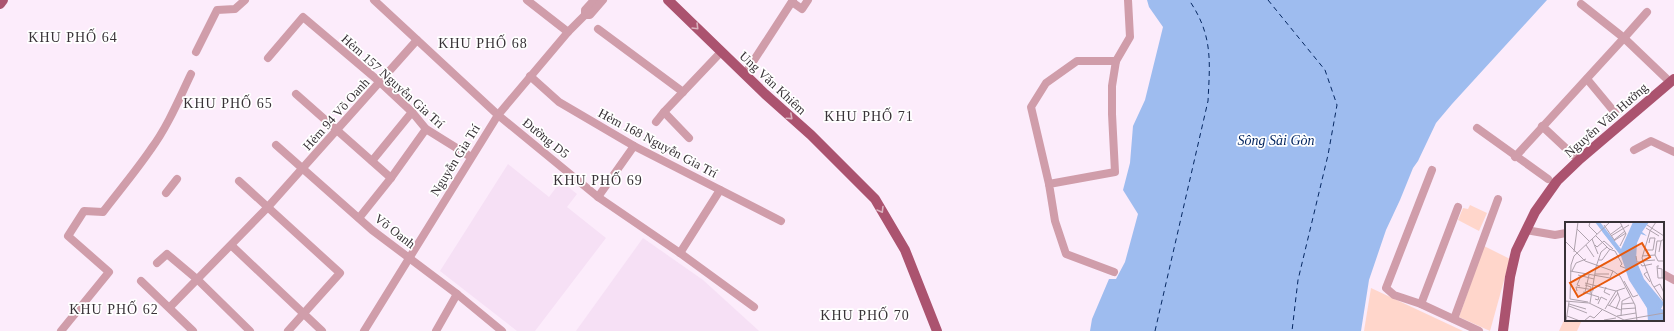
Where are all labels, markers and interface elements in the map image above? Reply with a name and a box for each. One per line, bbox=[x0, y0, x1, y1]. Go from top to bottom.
one-way arrow bbox=[691, 22, 699, 30]
district label: KHU PHỐ 64 bbox=[28, 28, 118, 45]
street label: Hẻm 157 Nguyễn Gia Trí bbox=[339, 31, 448, 131]
district label: KHU PHỐ 68 bbox=[438, 34, 528, 51]
street label: Ung Văn Khiêm bbox=[737, 48, 809, 118]
street label: Hẻm 94 Võ Oanh bbox=[300, 74, 373, 153]
street label: Nguyễn Văn Hưởng bbox=[1561, 79, 1651, 160]
district label: KHU PHỐ 65 bbox=[183, 94, 273, 111]
street label: Hẻm 168 Nguyễn Gia Trí bbox=[596, 105, 721, 181]
district label: KHU PHỐ 71 bbox=[824, 107, 914, 124]
one-way arrow bbox=[785, 112, 793, 120]
street label: Đường D5 bbox=[520, 115, 572, 161]
street label: Nguyễn Gia Trí bbox=[427, 121, 483, 199]
water label: Sông Sài Gòn bbox=[1238, 133, 1315, 148]
district label: KHU PHỐ 69 bbox=[553, 171, 643, 188]
one-way arrow bbox=[876, 206, 884, 213]
street label: Võ Oanh bbox=[372, 211, 419, 252]
inset map bbox=[1565, 222, 1664, 321]
district label: KHU PHỐ 62 bbox=[69, 300, 159, 317]
district label: KHU PHỐ 70 bbox=[820, 306, 910, 323]

